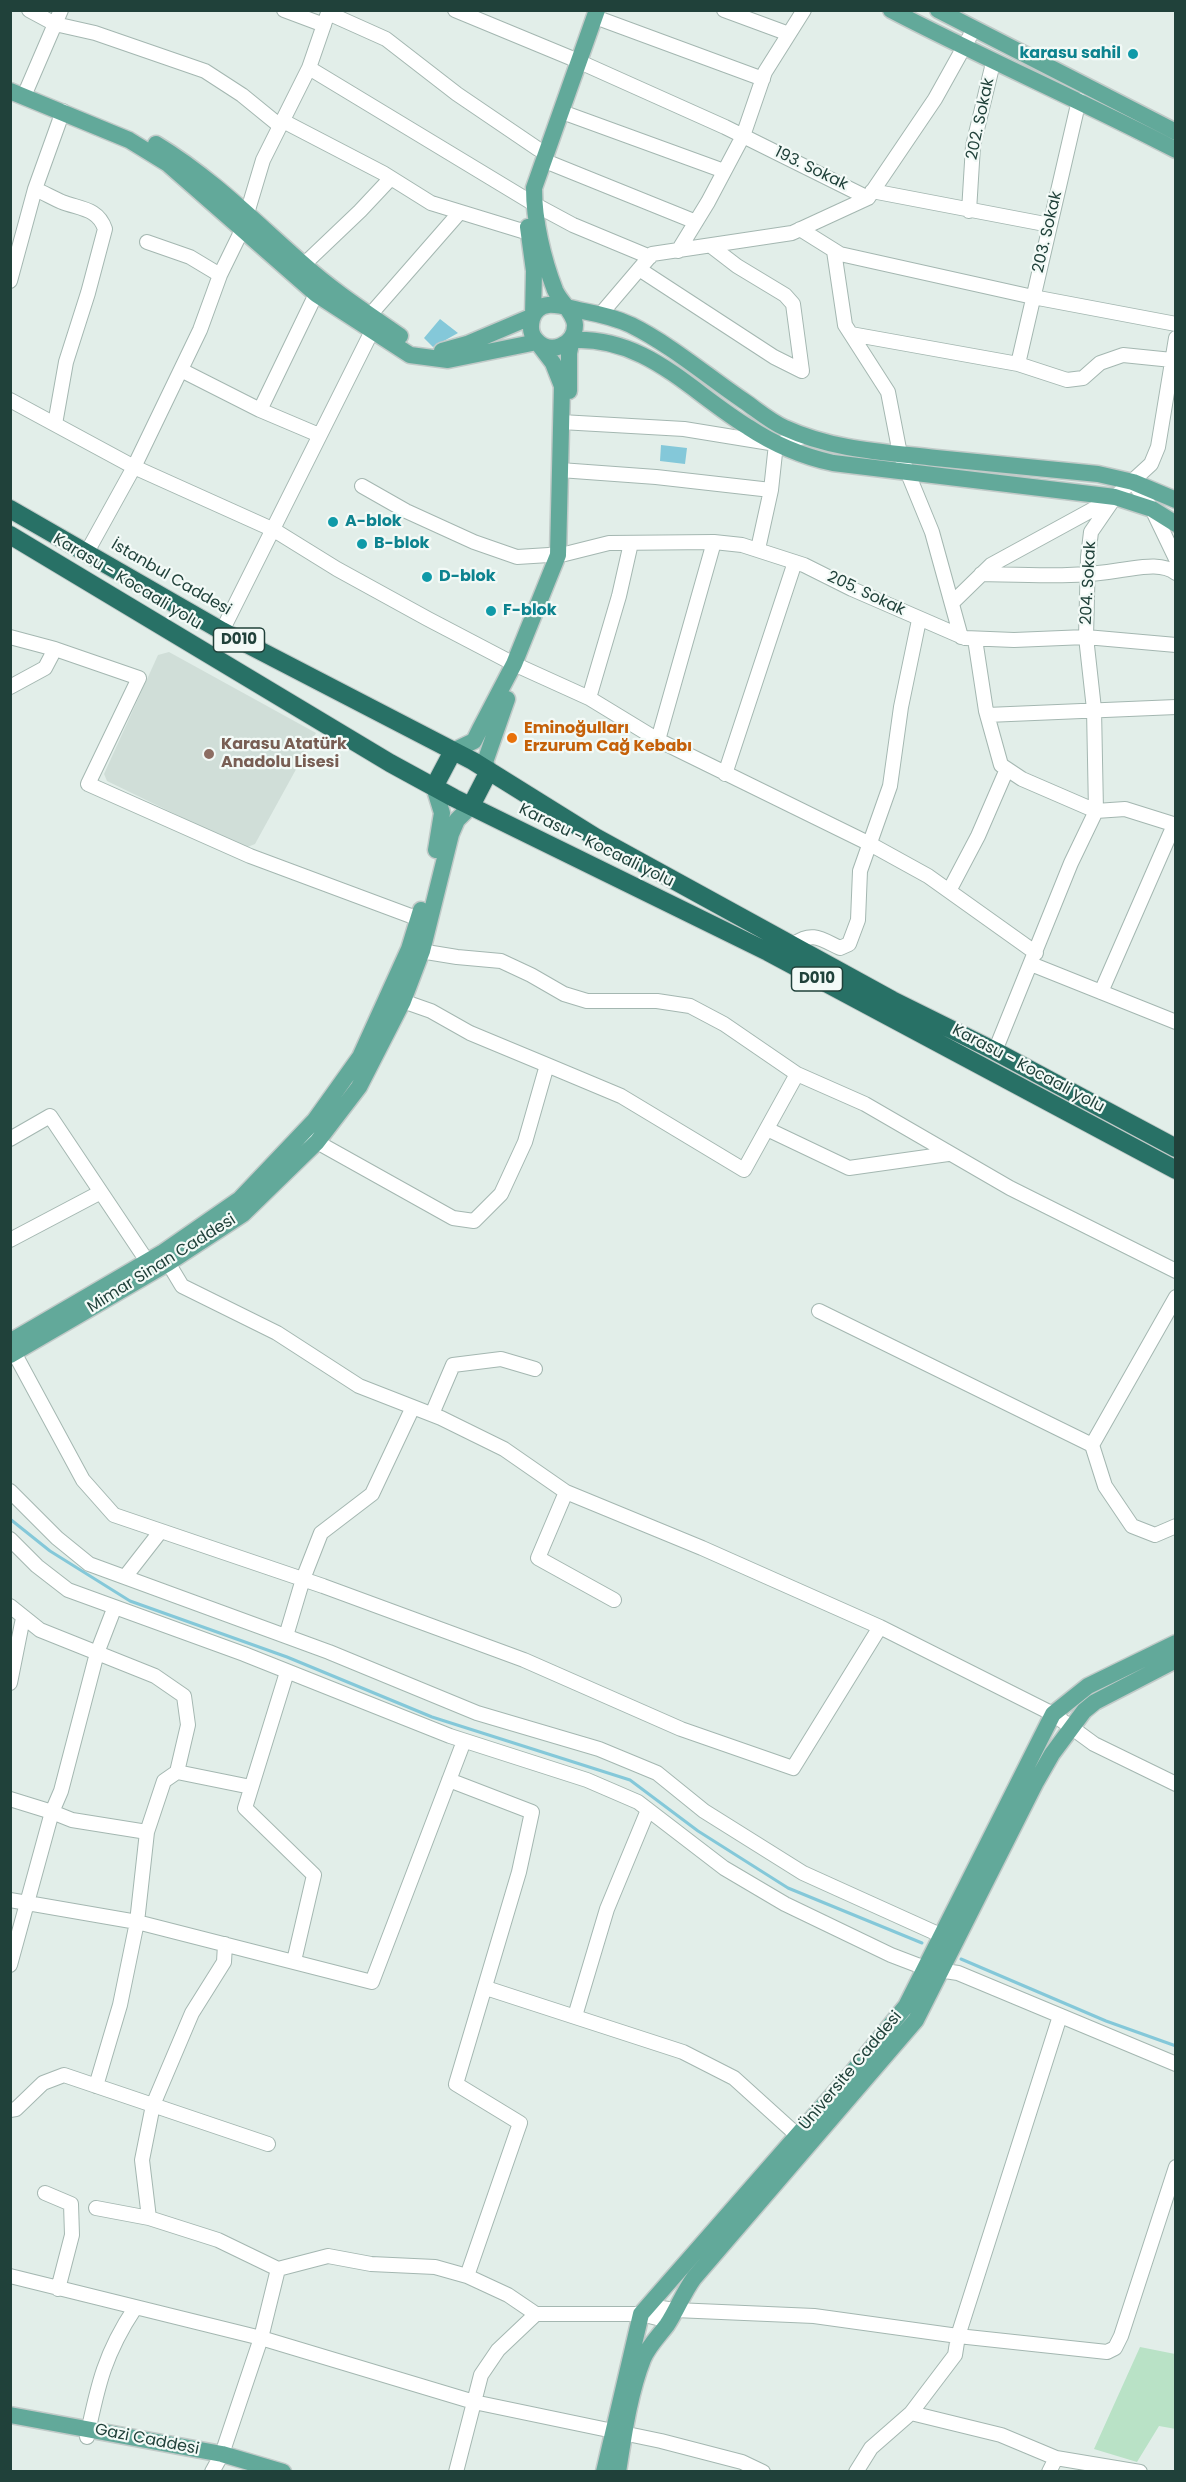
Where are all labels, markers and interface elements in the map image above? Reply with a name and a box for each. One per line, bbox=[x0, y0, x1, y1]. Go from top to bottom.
place label: karasu sahil bbox=[1019, 44, 1121, 64]
marker: karasu sahil bbox=[1126, 47, 1140, 61]
street label: 202. Sokak bbox=[963, 76, 999, 162]
street label: 193. Sokak bbox=[771, 143, 851, 195]
street label: 203. Sokak bbox=[1029, 189, 1067, 275]
place label: A-blok bbox=[345, 512, 402, 532]
marker: A-blok bbox=[326, 515, 340, 529]
street label: Karasu - Kocaali yolu bbox=[49, 530, 205, 634]
place label: B-blok bbox=[374, 534, 429, 554]
street label: İstanbul Caddesi bbox=[108, 536, 234, 620]
marker: B-blok bbox=[355, 537, 369, 551]
street label: 204. Sokak bbox=[1077, 541, 1101, 625]
place label: D-blok bbox=[439, 567, 496, 587]
street label: 205. Sokak bbox=[824, 568, 908, 620]
marker: D-blok bbox=[420, 570, 434, 584]
place label: F-blok bbox=[503, 601, 557, 621]
marker: F-blok bbox=[484, 604, 498, 618]
road number: D010 bbox=[214, 628, 264, 652]
place label: Eminoğulları Erzurum Cağ Kebabı bbox=[524, 719, 692, 757]
marker: Eminoğulları Erzurum Cağ Kebabı bbox=[505, 731, 519, 745]
place label: Karasu Atatürk Anadolu Lisesi bbox=[221, 735, 347, 773]
marker: Karasu Atatürk Anadolu Lisesi bbox=[202, 747, 216, 761]
street label: Karasu - Kocaali yolu bbox=[515, 800, 677, 892]
road number: D010 bbox=[792, 967, 842, 991]
street label: Karasu - Kocaali yolu bbox=[948, 1021, 1108, 1117]
street label: Mimar Sinan Caddesi bbox=[84, 1211, 240, 1317]
street label: Üniversite Caddesi bbox=[796, 2008, 906, 2134]
street label: Gazi Caddesi bbox=[93, 2420, 201, 2460]

